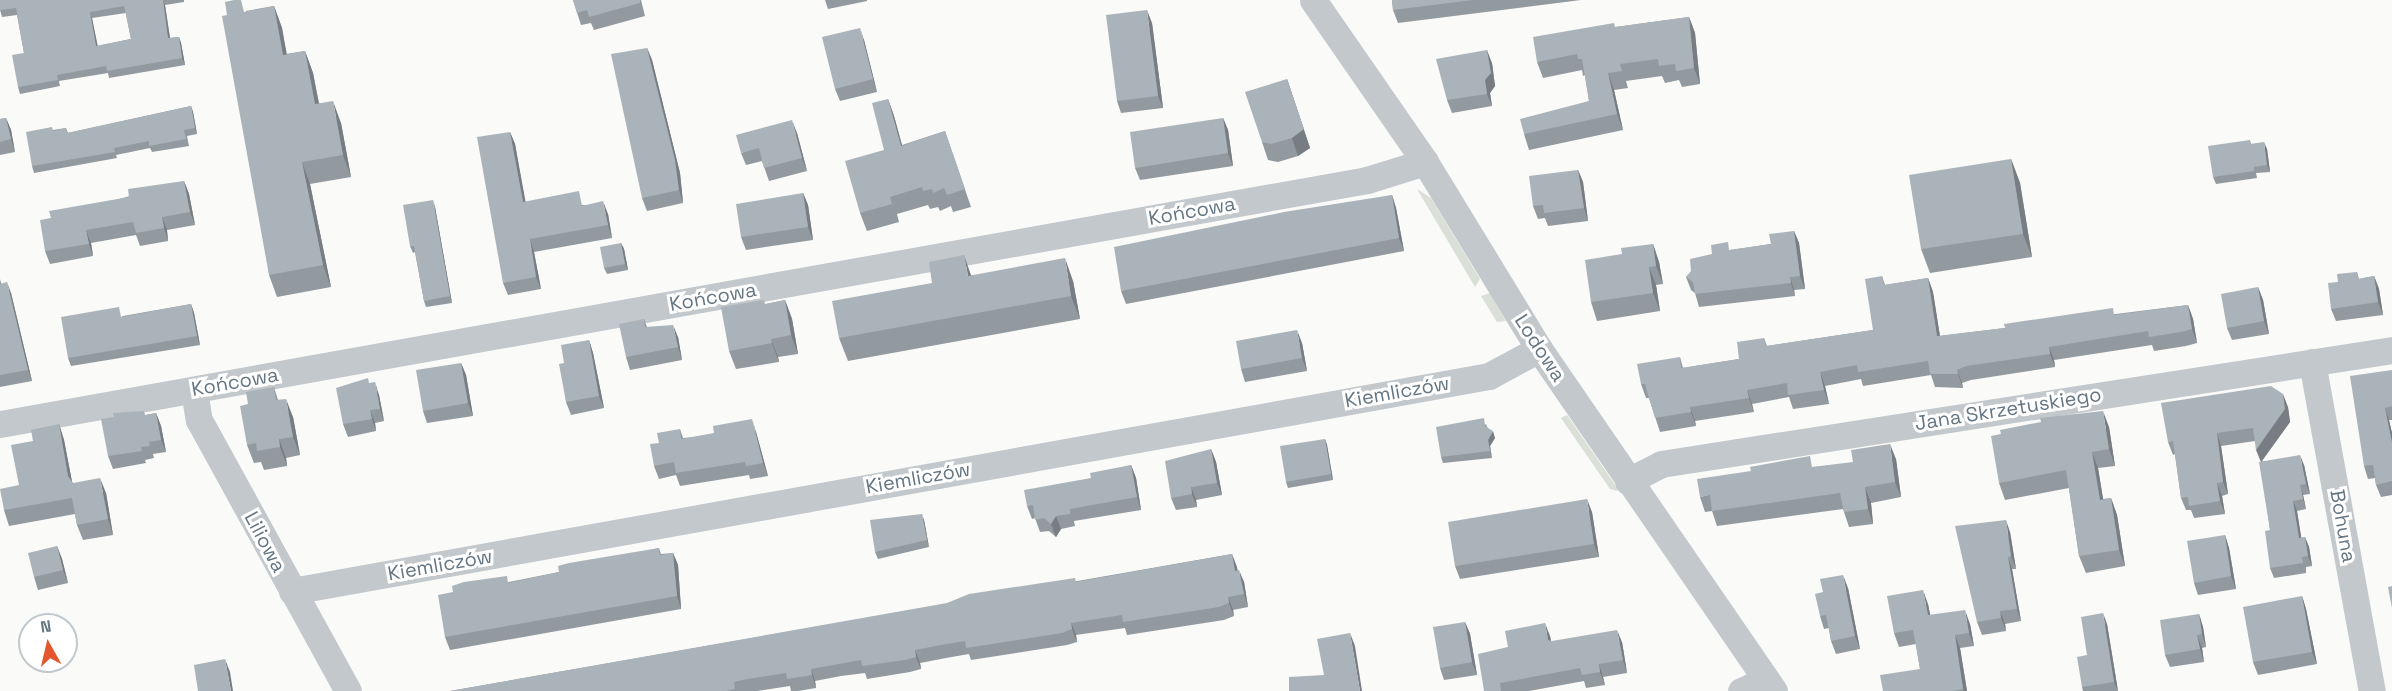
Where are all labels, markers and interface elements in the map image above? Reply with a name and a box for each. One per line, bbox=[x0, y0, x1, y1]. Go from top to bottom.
street label: Końcowa bbox=[1147, 192, 1237, 230]
street label: Końcowa bbox=[668, 278, 758, 316]
street label: Lodowa bbox=[1509, 310, 1571, 386]
street label: Końcowa bbox=[190, 363, 280, 401]
street label: Kiemliczów bbox=[1343, 371, 1451, 413]
street label: Jana Skrzetuskiego bbox=[1913, 382, 2103, 436]
street label: Kiemliczów bbox=[864, 457, 972, 499]
street label: Bohuna bbox=[2325, 488, 2361, 564]
street label: Liliowa bbox=[239, 508, 291, 576]
street label: Kiemliczów bbox=[386, 544, 494, 586]
north arrow bbox=[18, 613, 78, 673]
text: N bbox=[39, 616, 52, 638]

